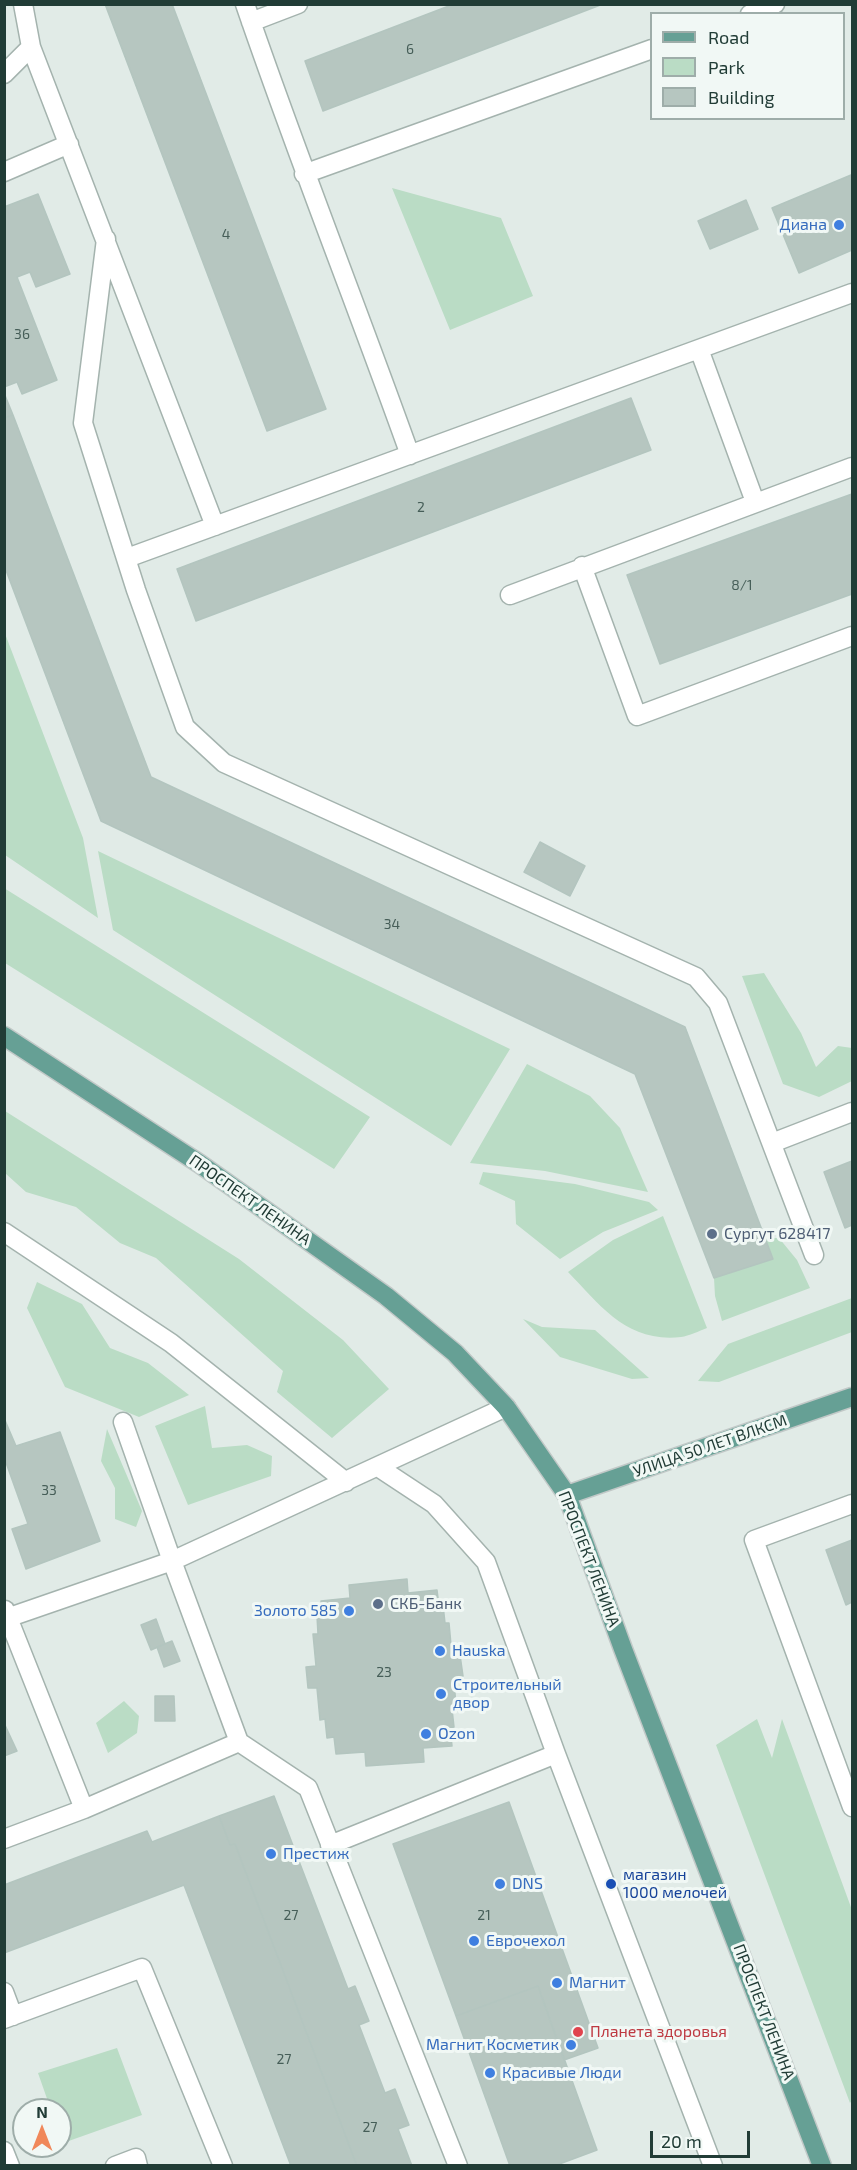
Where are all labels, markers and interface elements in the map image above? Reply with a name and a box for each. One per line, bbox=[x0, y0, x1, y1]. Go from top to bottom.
legend bbox=[650, 12, 845, 120]
text: Road bbox=[708, 26, 749, 48]
house number: 6 bbox=[406, 41, 414, 57]
text: Park bbox=[708, 56, 745, 78]
text: Building bbox=[708, 86, 775, 108]
place label: Диана bbox=[780, 215, 827, 235]
marker: Диана bbox=[832, 218, 846, 232]
house number: 4 bbox=[222, 226, 230, 242]
house number: 36 bbox=[14, 326, 30, 342]
house number: 2 bbox=[417, 499, 425, 515]
house number: 8/1 bbox=[731, 577, 753, 593]
house number: 34 bbox=[384, 916, 400, 932]
street label: ПРОСПЕКТ ЛЕНИНА bbox=[186, 1151, 314, 1249]
place label: Сургут 628417 bbox=[724, 1224, 830, 1244]
marker: Сургут 628417 bbox=[705, 1227, 719, 1241]
street label: УЛИЦА 50 ЛЕТ ВЛКСМ bbox=[631, 1411, 789, 1481]
house number: 33 bbox=[41, 1482, 57, 1498]
street label: ПРОСПЕКТ ЛЕНИНА bbox=[554, 1488, 624, 1630]
place label: СКБ-Банк bbox=[390, 1594, 462, 1614]
marker: СКБ-Банк bbox=[371, 1597, 385, 1611]
place label: Золото 585 bbox=[254, 1601, 337, 1621]
marker: Золото 585 bbox=[342, 1604, 356, 1618]
place label: Hauska bbox=[452, 1641, 506, 1661]
marker: Hauska bbox=[433, 1644, 447, 1658]
house number: 23 bbox=[376, 1664, 392, 1680]
place label: Строительный двор bbox=[453, 1675, 562, 1713]
marker: Строительный двор bbox=[434, 1687, 448, 1701]
place label: Ozon bbox=[438, 1724, 475, 1744]
marker: Ozon bbox=[419, 1727, 433, 1741]
place label: Престиж bbox=[283, 1844, 349, 1864]
marker: Престиж bbox=[264, 1847, 278, 1861]
place label: магазин 1000 мелочей bbox=[623, 1865, 727, 1903]
place label: DNS bbox=[512, 1874, 543, 1894]
marker: DNS bbox=[493, 1877, 507, 1891]
marker: магазин 1000 мелочей bbox=[604, 1877, 618, 1891]
house number: 27 bbox=[283, 1907, 299, 1923]
house number: 21 bbox=[477, 1907, 491, 1923]
place label: Еврочехол bbox=[486, 1931, 566, 1951]
marker: Еврочехол bbox=[467, 1934, 481, 1948]
street label: ПРОСПЕКТ ЛЕНИНА bbox=[729, 1941, 799, 2083]
place label: Магнит bbox=[569, 1973, 626, 1993]
marker: Магнит bbox=[550, 1976, 564, 1990]
place label: Планета здоровья bbox=[590, 2022, 727, 2042]
marker: Планета здоровья bbox=[571, 2025, 585, 2039]
place label: Магнит Косметик bbox=[426, 2035, 559, 2055]
marker: Магнит Косметик bbox=[564, 2038, 578, 2052]
house number: 27 bbox=[276, 2051, 292, 2067]
place label: Красивые Люди bbox=[502, 2063, 622, 2083]
marker: Красивые Люди bbox=[483, 2066, 497, 2080]
north arrow bbox=[12, 2098, 72, 2158]
text: N bbox=[36, 2102, 48, 2121]
house number: 27 bbox=[362, 2119, 378, 2135]
scale bar bbox=[653, 2119, 754, 2157]
text: 20 m bbox=[661, 2130, 702, 2152]

